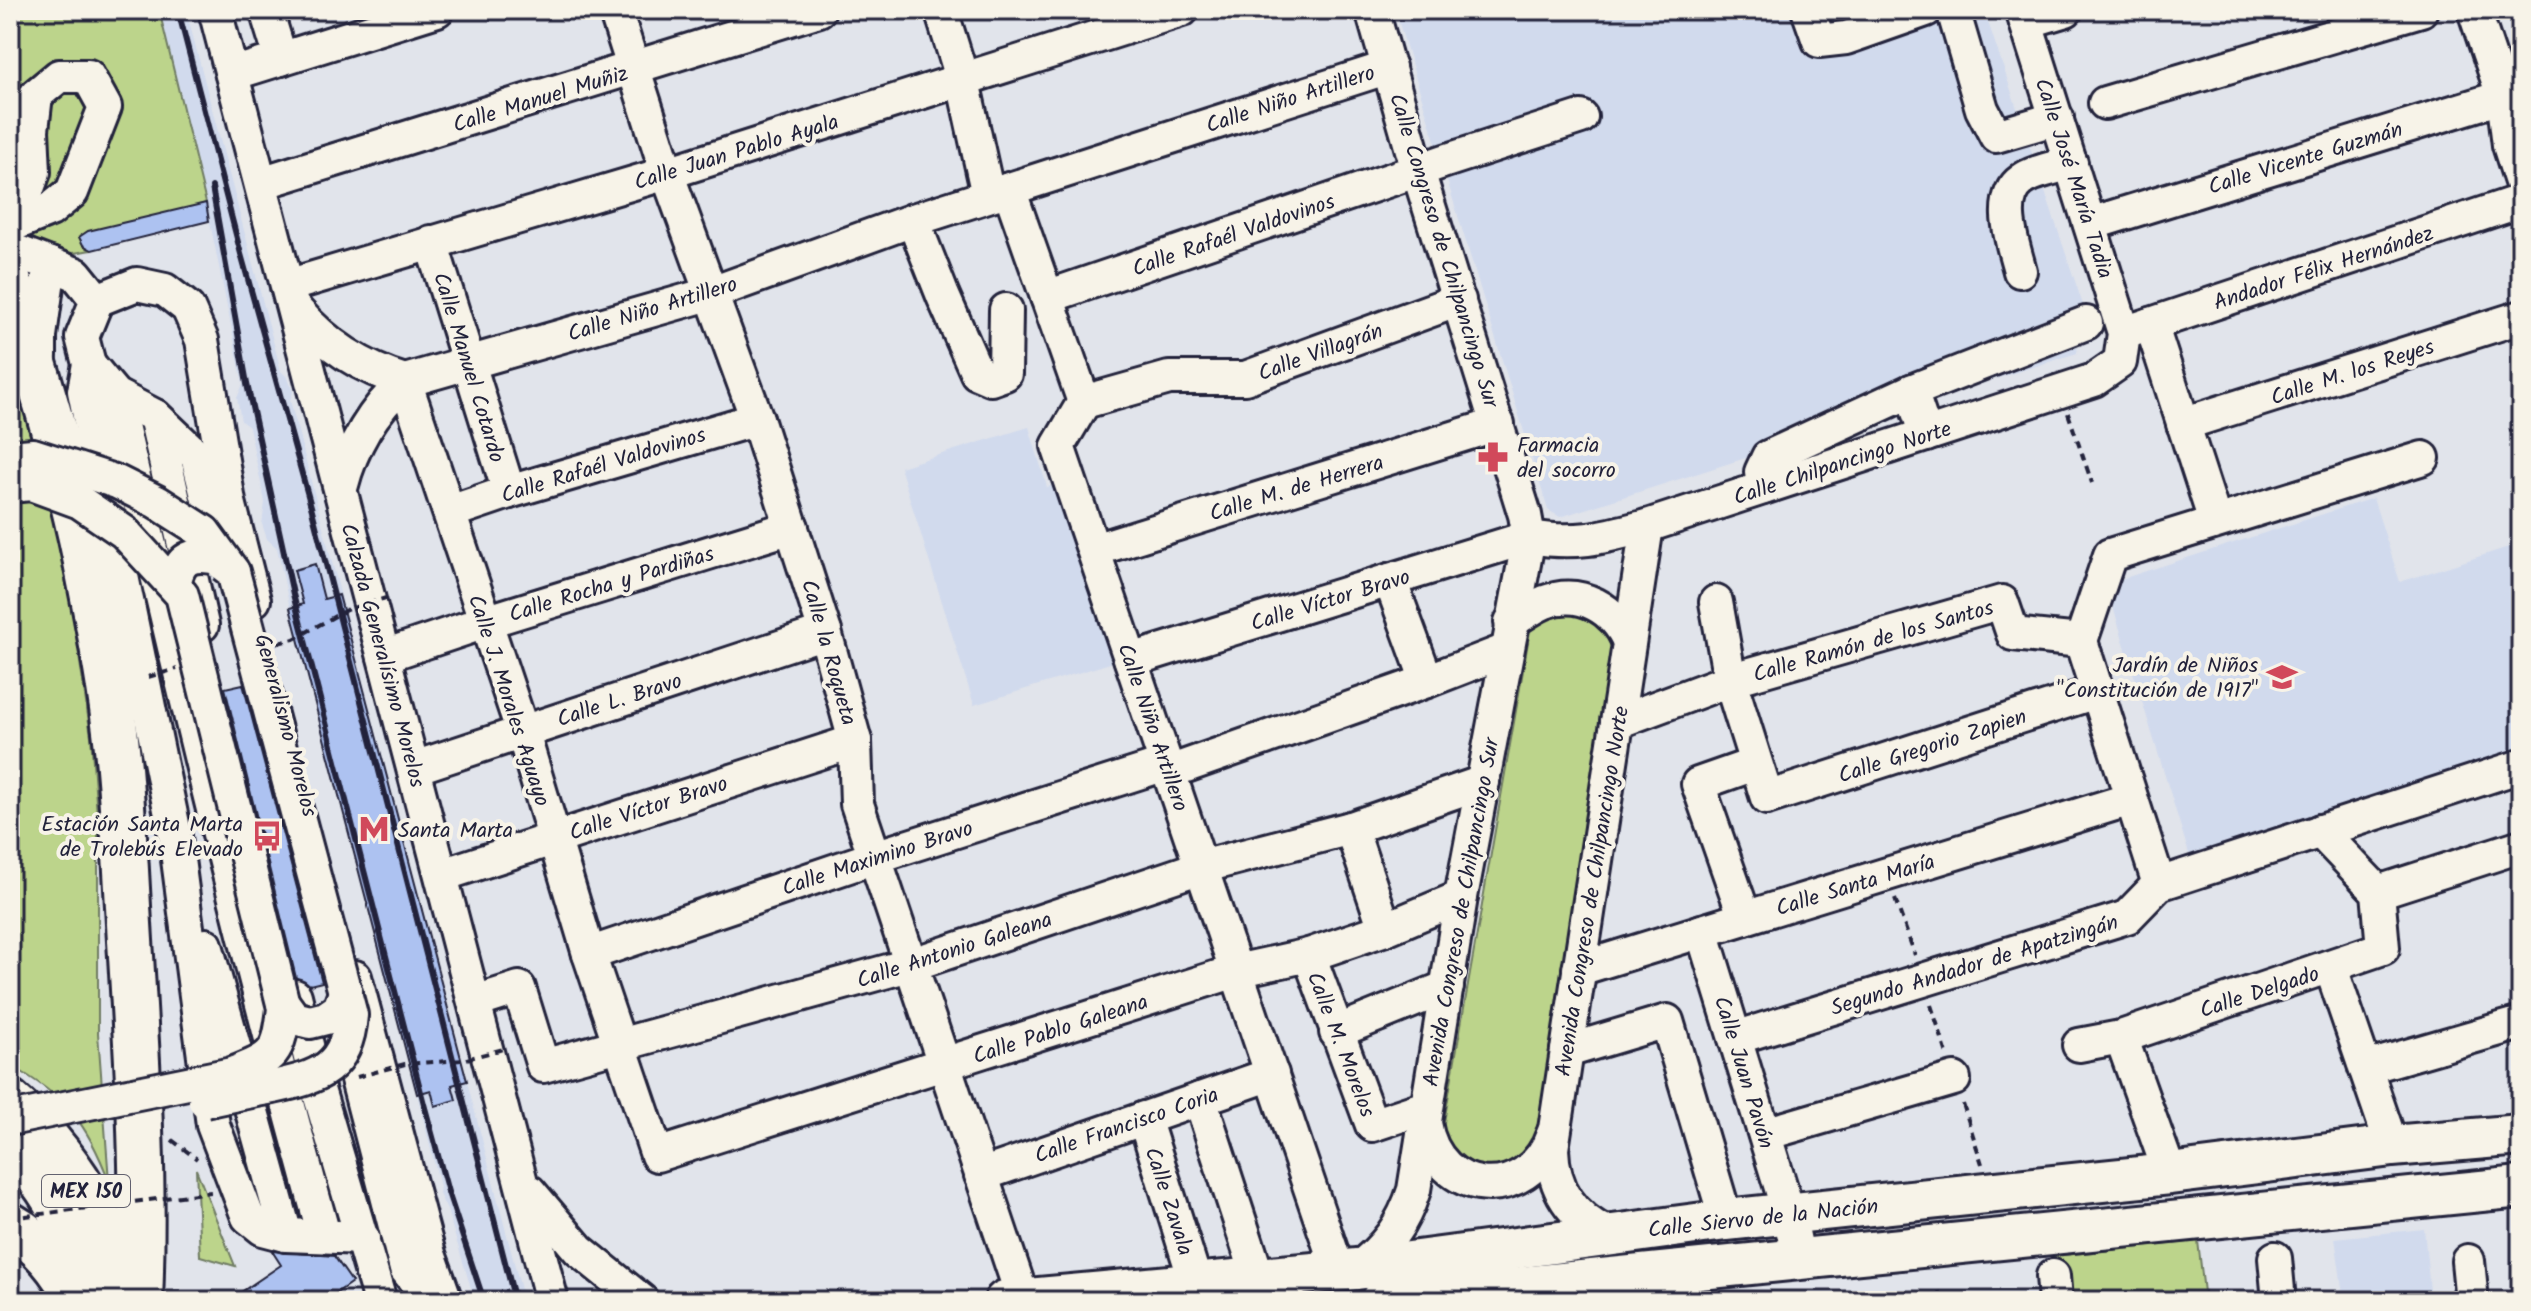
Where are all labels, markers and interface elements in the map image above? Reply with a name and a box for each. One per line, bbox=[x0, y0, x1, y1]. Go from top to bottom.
street label: Calle Manuel Muñiz bbox=[449, 57, 633, 144]
street label: Calle Niño Artillero bbox=[1202, 57, 1380, 144]
street label: Calle José María Tadia bbox=[2024, 74, 2122, 284]
street label: Calle Congreso de Chilpancingo Sur bbox=[1378, 89, 1508, 414]
street label: Calle Juan Pablo Ayala bbox=[630, 106, 843, 201]
street label: Calle Vicente Guzmán bbox=[2204, 113, 2407, 206]
street label: Calle Rafaél Valdovinos bbox=[1128, 185, 1341, 288]
street label: Andador Félix Hernández bbox=[2209, 217, 2439, 322]
street label: Calle Manuel Cotardo bbox=[422, 268, 513, 467]
street label: Calle Niño Artillero bbox=[563, 268, 742, 353]
street label: Calle Villagrán bbox=[1253, 315, 1388, 392]
street label: Calle M. los Reyes bbox=[2266, 330, 2440, 416]
street label: Calle Chilpancingo Norte bbox=[1729, 413, 1957, 516]
street label: Calle Rafaél Valdovinos bbox=[497, 418, 711, 514]
place label: Farmacia del socorro bbox=[1517, 429, 1616, 489]
pharmacy icon: Farmacia del socorro bbox=[1476, 440, 1510, 474]
street label: Calle M. de Herrera bbox=[1205, 446, 1388, 533]
street label: Calzada Generalísimo Morelos bbox=[329, 520, 434, 792]
street label: Calle Rocha y Pardiñas bbox=[505, 537, 719, 633]
street label: Calle Víctor Bravo bbox=[1247, 561, 1415, 642]
street label: Calle la Roqueta bbox=[790, 576, 865, 730]
street label: Calle J. Morales Aguayo bbox=[457, 590, 558, 811]
street label: Calle Ramón de los Santos bbox=[1749, 591, 1999, 694]
street label: Generalismo Morelos bbox=[243, 630, 326, 822]
street label: Calle Niño Artillero bbox=[1106, 639, 1197, 817]
place label: Jardín de Niños "Constitución de 1917" bbox=[2056, 649, 2259, 709]
school or university icon: Jardín de Niños "Constitución de 1917" bbox=[2265, 660, 2299, 694]
street label: Calle L. Bravo bbox=[553, 665, 687, 738]
street label: Calle Gregorio Zapien bbox=[1834, 700, 2032, 794]
street label: Avenida Congreso de Chilpancingo Norte bbox=[1547, 704, 1640, 1079]
street label: Avenida Congreso de Chilpancingo Sur bbox=[1415, 734, 1511, 1090]
street label: Calle Víctor Bravo bbox=[565, 767, 733, 852]
place label: Estación Santa Marta de Trolebús Elevado bbox=[41, 808, 243, 868]
metro station icon: Santa Marta bbox=[357, 812, 391, 846]
street label: Calle Maximino Bravo bbox=[778, 812, 978, 907]
place label: Santa Marta bbox=[398, 814, 513, 849]
bus stop icon: Estación Santa Marta de Trolebús Elevado bbox=[250, 819, 284, 853]
street label: Calle Santa María bbox=[1772, 846, 1940, 927]
street label: Calle Antonio Galeana bbox=[852, 903, 1057, 1000]
street label: Segundo Andador de Apatzingán bbox=[1827, 906, 2123, 1027]
street label: Calle Delgado bbox=[2195, 958, 2324, 1029]
street label: Calle M. Morelos bbox=[1296, 967, 1384, 1123]
street label: Calle Pablo Galeana bbox=[969, 986, 1153, 1075]
street label: Calle Juan Pavón bbox=[1703, 992, 1782, 1153]
street label: Calle Francisco Coria bbox=[1030, 1078, 1224, 1174]
street label: Calle Zavala bbox=[1134, 1143, 1202, 1261]
road number: MEX 150 bbox=[42, 1175, 130, 1207]
street label: Calle Siervo de la Nación bbox=[1646, 1190, 1880, 1249]

